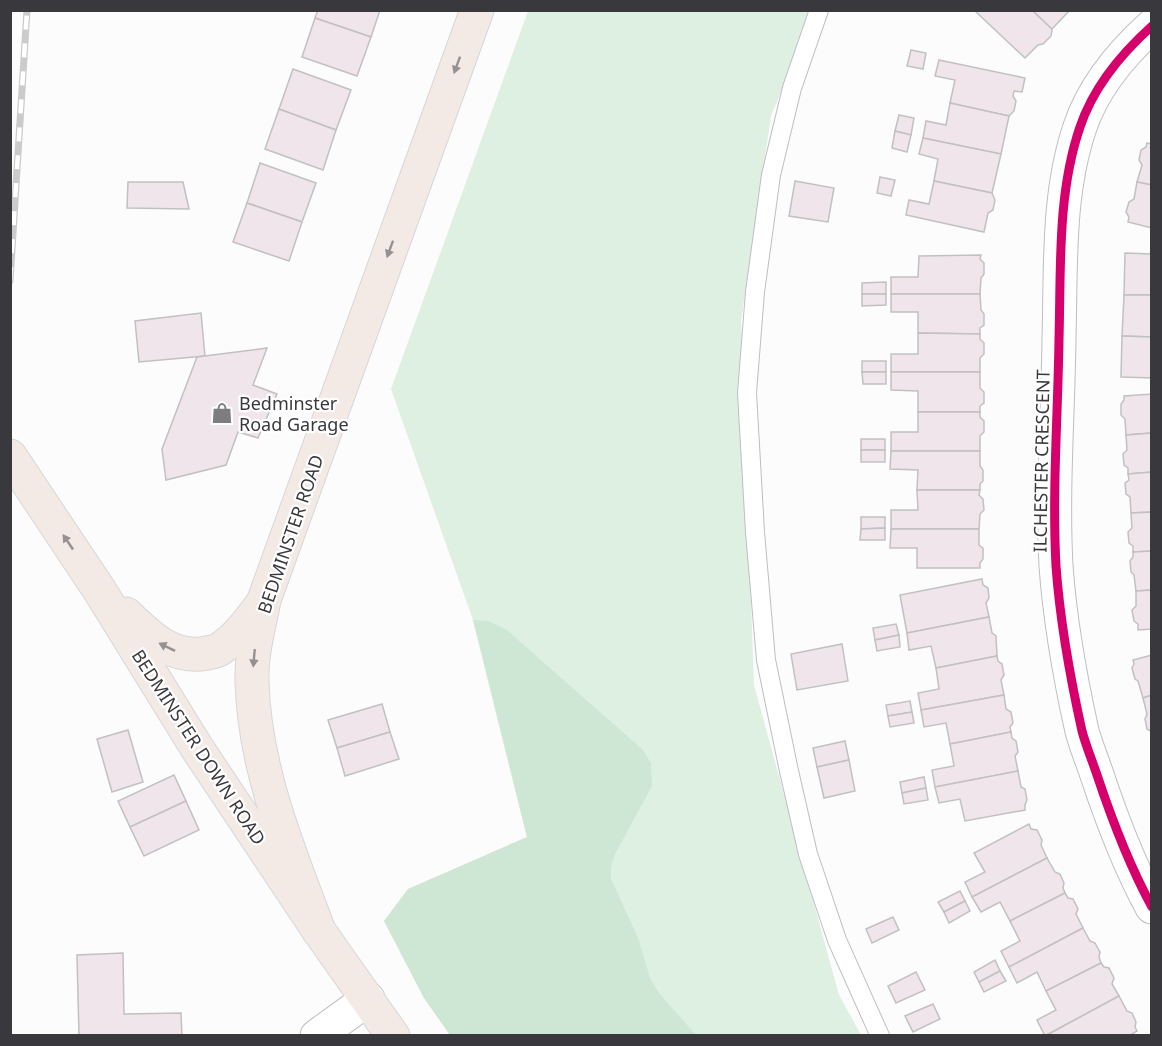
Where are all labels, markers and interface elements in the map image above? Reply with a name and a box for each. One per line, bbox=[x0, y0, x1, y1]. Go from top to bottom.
one-way arrow bbox=[451, 57, 461, 75]
one-way arrow bbox=[385, 240, 395, 258]
street label: ILCHESTER CRESCENT bbox=[1027, 369, 1055, 553]
place label: Bedminster Road Garage bbox=[239, 391, 349, 436]
shop icon: Bedminster Road Garage bbox=[210, 401, 234, 425]
street label: BEDMINSTER ROAD bbox=[252, 451, 328, 617]
one-way arrow bbox=[62, 534, 73, 550]
one-way arrow bbox=[159, 642, 176, 651]
street label: BEDMINSTER DOWN ROAD bbox=[127, 645, 271, 849]
one-way arrow bbox=[249, 648, 259, 667]

